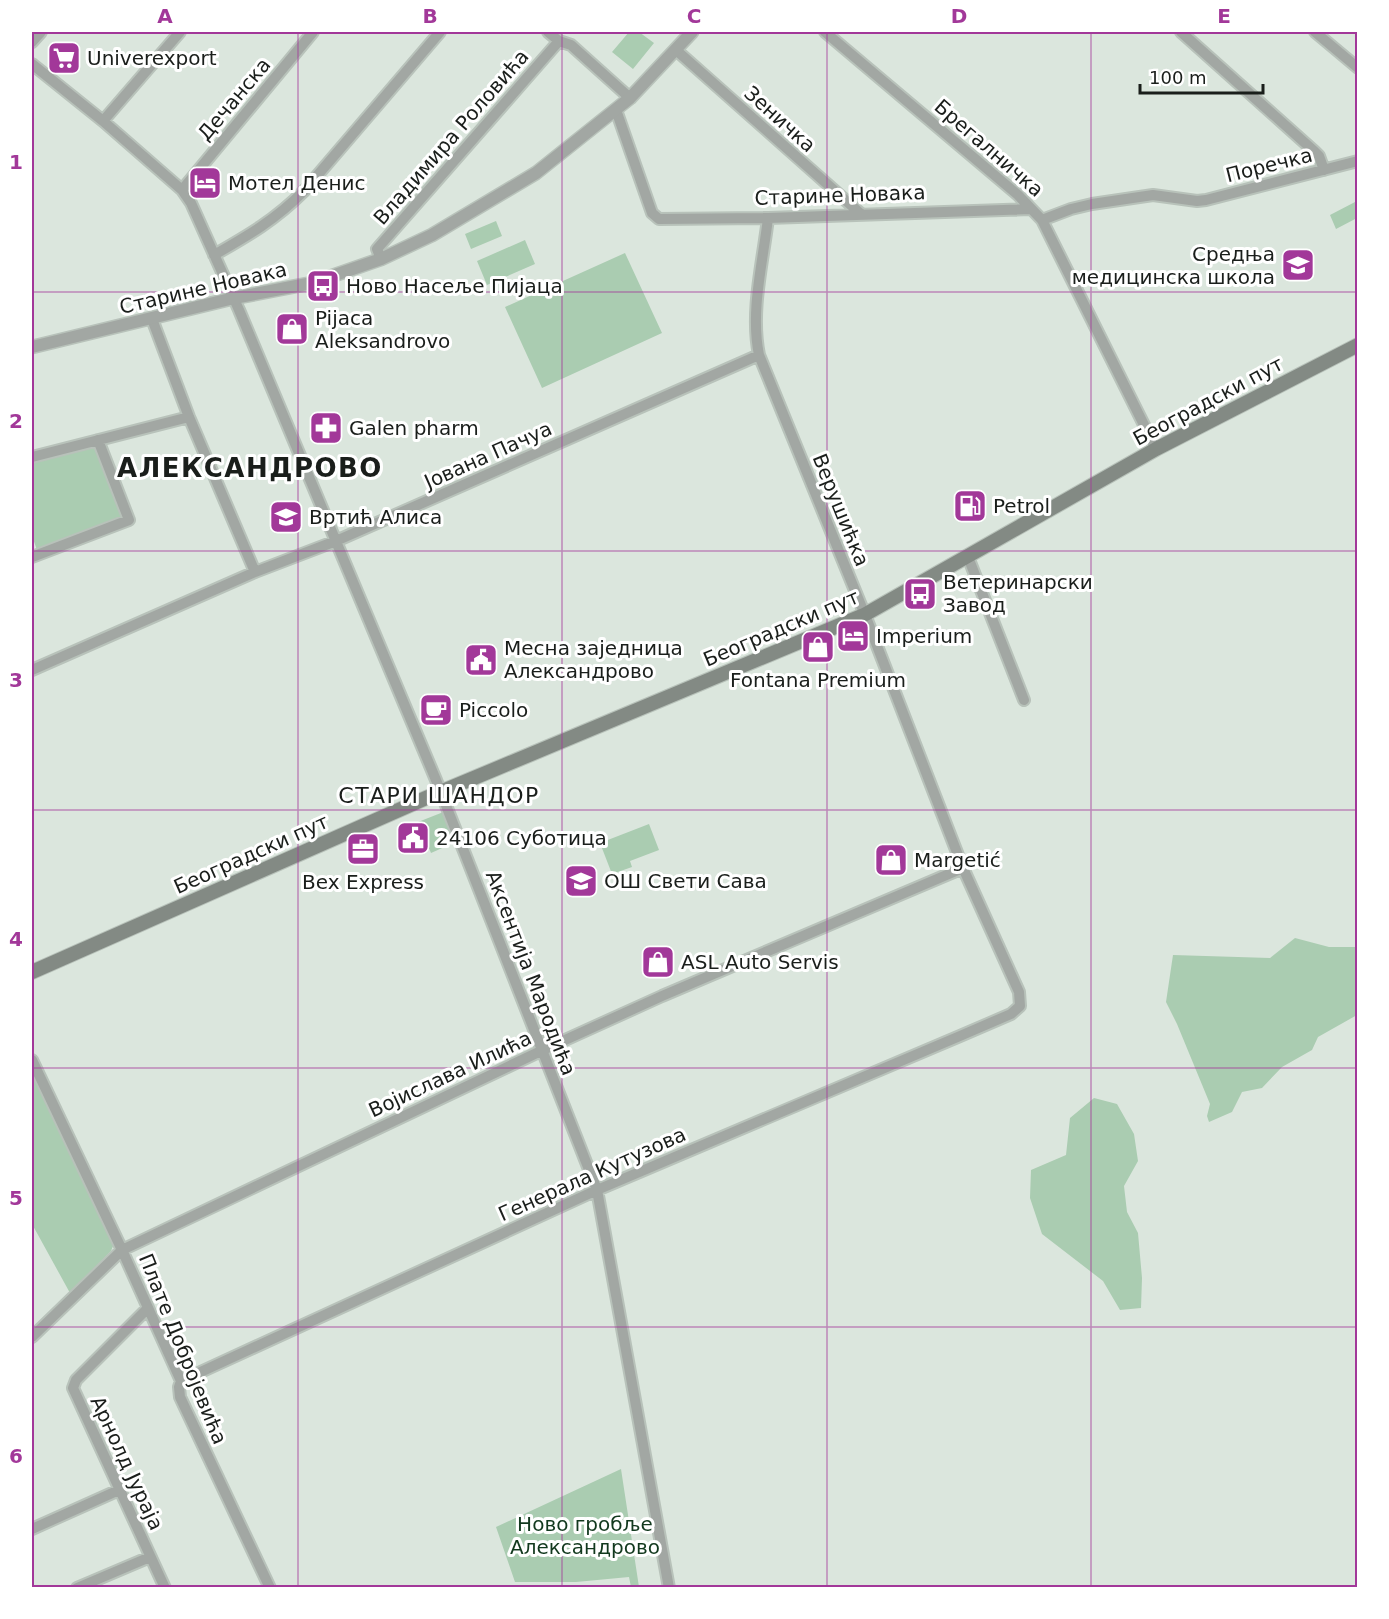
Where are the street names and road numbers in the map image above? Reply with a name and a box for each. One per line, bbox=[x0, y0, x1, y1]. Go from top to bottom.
street label: Владимира Роловића bbox=[368, 44, 534, 230]
street label: Дечанска bbox=[193, 53, 275, 145]
street label: Зеничка bbox=[740, 81, 820, 157]
street label: Брегалничка bbox=[930, 94, 1048, 202]
street label: Поречка bbox=[1223, 143, 1315, 187]
street label: Старине Новака bbox=[754, 180, 926, 210]
street label: Старине Новака bbox=[117, 257, 289, 319]
street label: Београдски пут bbox=[1129, 351, 1287, 451]
street label: Јована Пачуа bbox=[419, 416, 555, 495]
street label: Верушићка bbox=[808, 450, 874, 570]
street label: Београдски пут bbox=[700, 584, 863, 672]
street label: Београдски пут bbox=[170, 809, 332, 899]
street label: Аксентија Мародића bbox=[481, 867, 581, 1079]
street label: Војислава Илића bbox=[365, 1026, 535, 1122]
street label: Генерала Кутузова bbox=[495, 1122, 689, 1226]
street label: Плате Добројевића bbox=[134, 1250, 232, 1448]
street label: Арнолд Јураја bbox=[85, 1392, 169, 1534]

